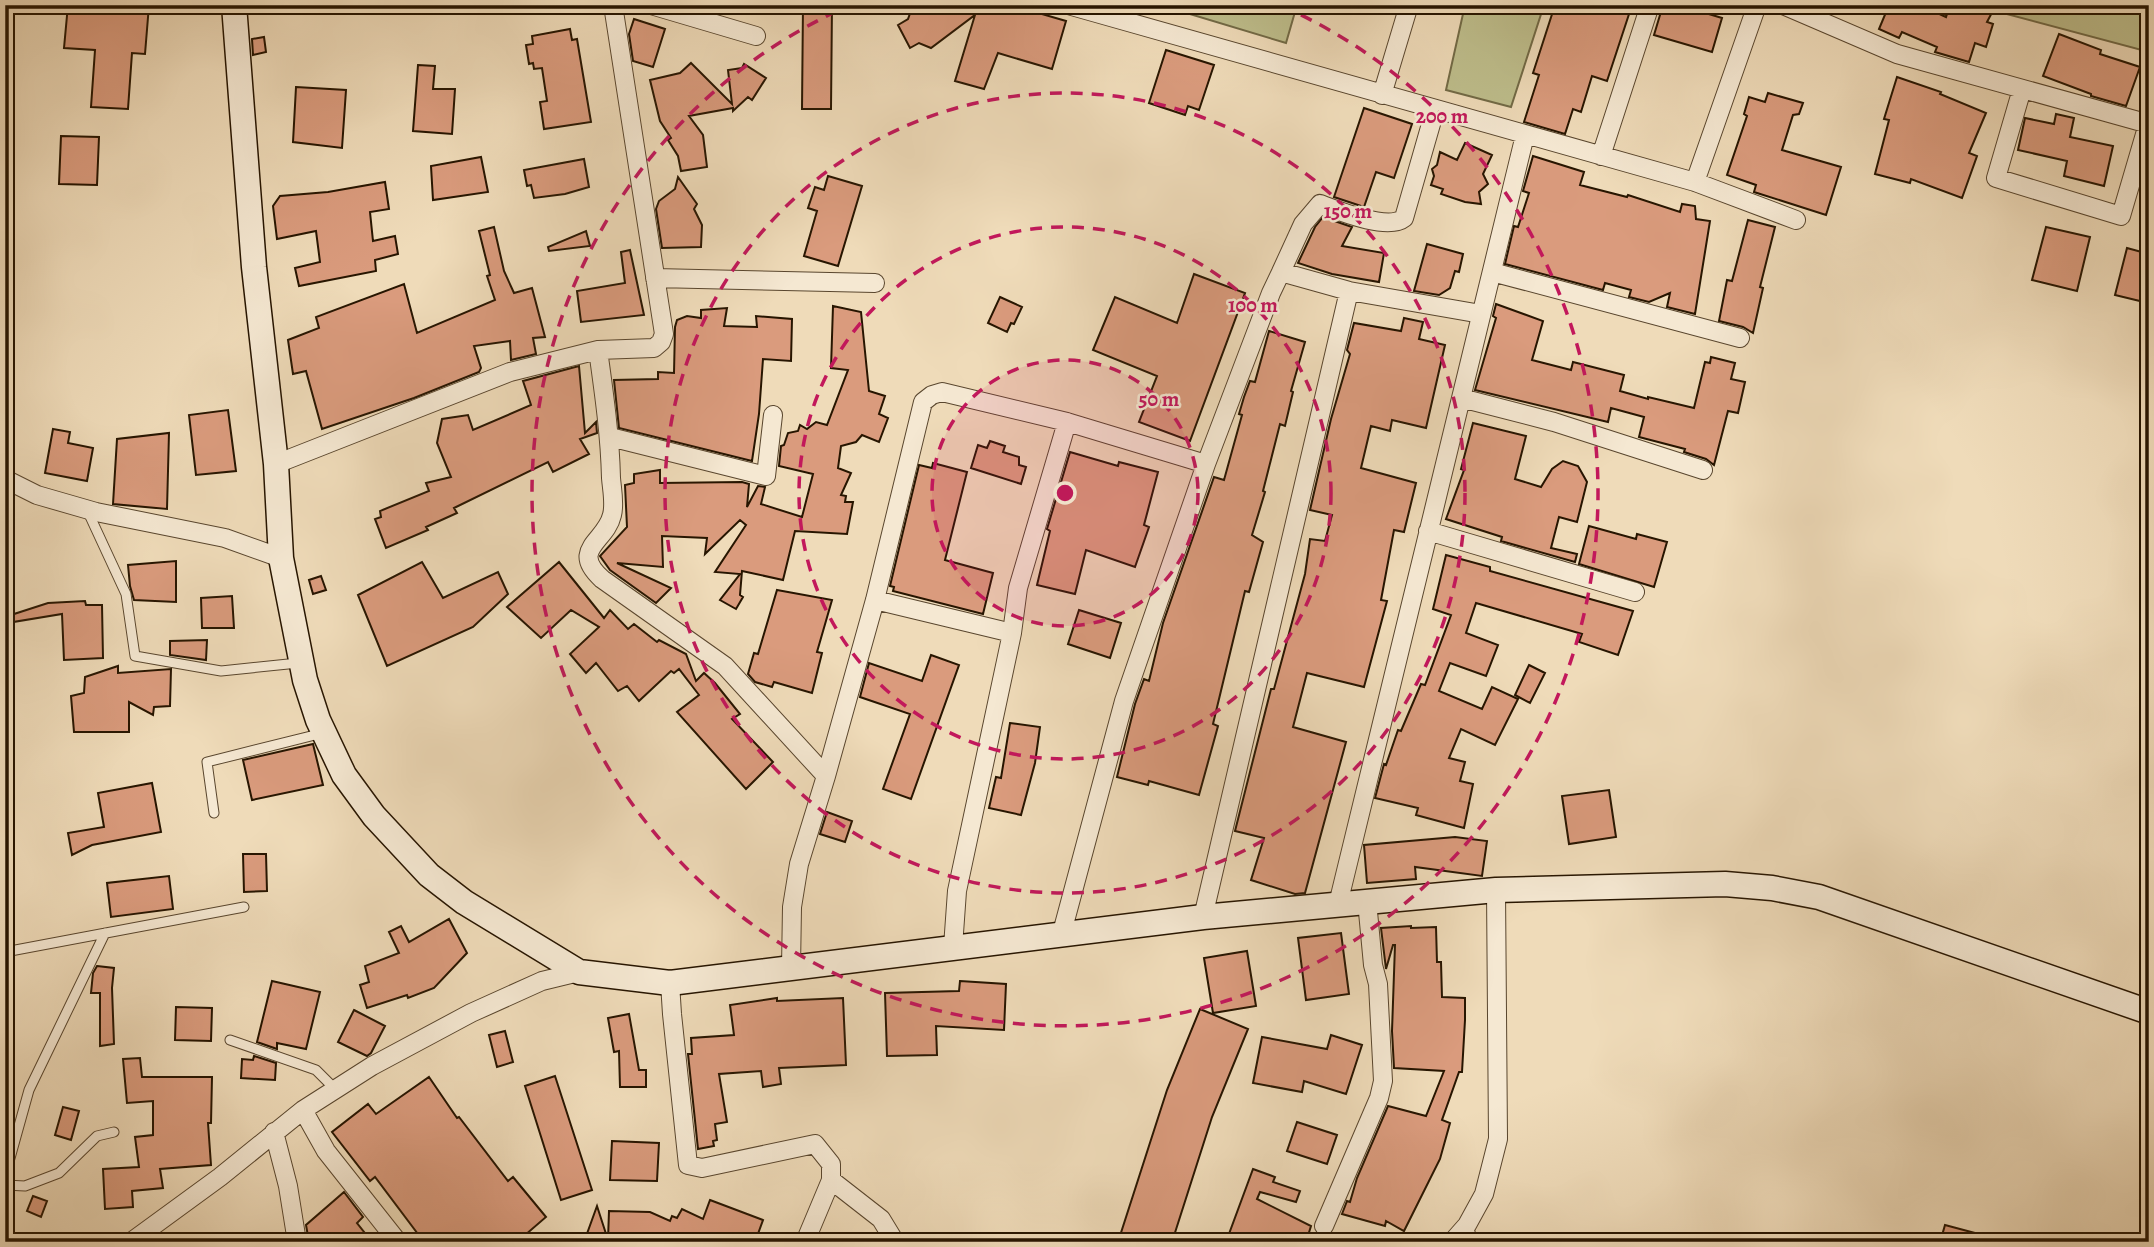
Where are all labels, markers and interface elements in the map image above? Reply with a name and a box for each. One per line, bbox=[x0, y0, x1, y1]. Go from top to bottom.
text: 200 m bbox=[1416, 102, 1469, 130]
text: 150 m bbox=[1324, 197, 1373, 225]
text: 100 m bbox=[1228, 291, 1278, 319]
text: 50 m bbox=[1139, 385, 1180, 413]
centre of rings bbox=[1053, 481, 1077, 505]

